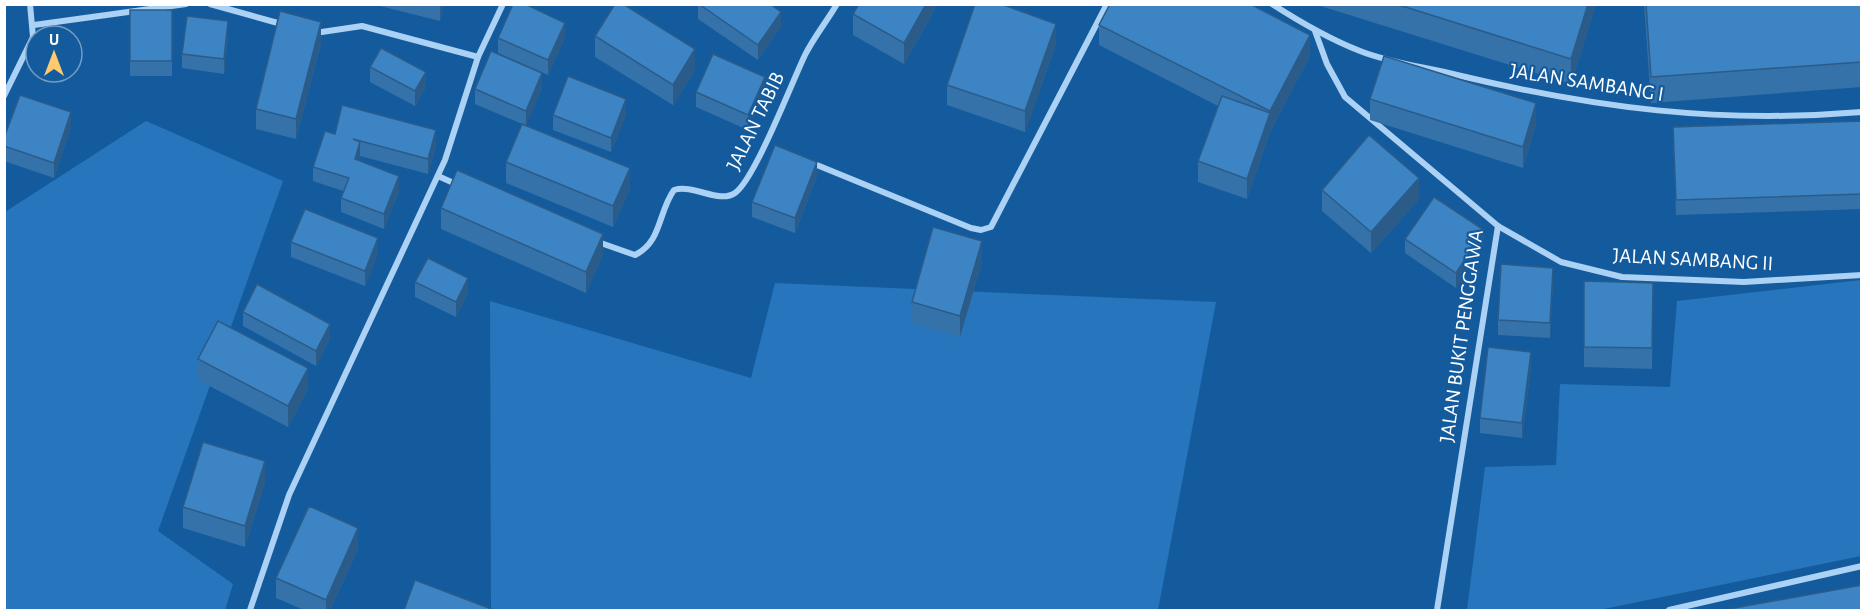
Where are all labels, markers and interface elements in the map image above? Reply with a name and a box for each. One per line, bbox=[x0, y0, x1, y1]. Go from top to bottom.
north arrow bbox=[24, 24, 84, 84]
text: U bbox=[49, 32, 59, 48]
street label: JALAN SAMBANG I bbox=[1509, 60, 1665, 105]
street label: JALAN TABIB bbox=[723, 69, 788, 174]
street label: JALAN BUKIT PENGGAWA bbox=[1436, 228, 1487, 444]
street label: JALAN SAMBANG II bbox=[1612, 245, 1774, 274]

